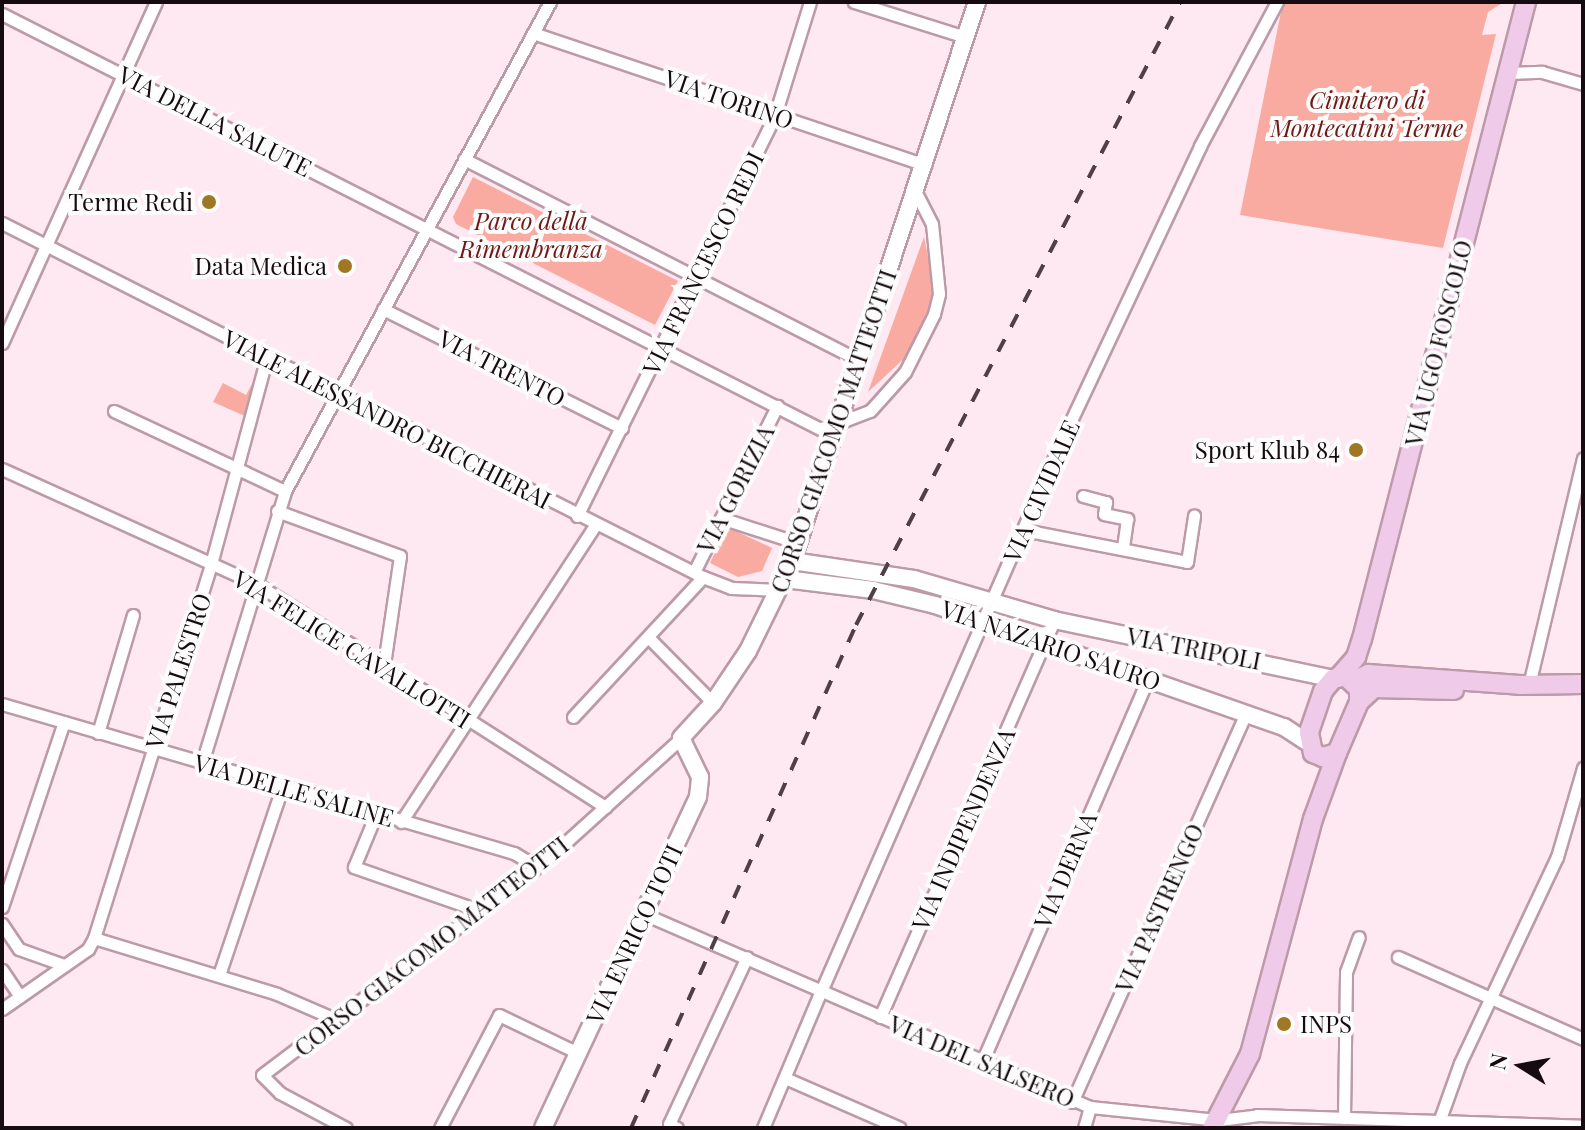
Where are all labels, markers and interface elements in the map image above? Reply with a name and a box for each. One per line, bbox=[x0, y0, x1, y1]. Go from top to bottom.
street label: VIA DELLA SALUTE bbox=[114, 60, 316, 182]
street label: VIA TORINO bbox=[660, 63, 798, 135]
park label: Cimitero di Montecatini Terme bbox=[1271, 86, 1463, 142]
street label: VIA FRANCESCO REDI bbox=[636, 147, 770, 379]
place label: Terme Redi bbox=[68, 188, 193, 216]
marker: Terme Redi bbox=[200, 193, 218, 211]
park label: Parco della Rimembranza bbox=[459, 207, 603, 263]
street label: VIA UGO FOSCOLO bbox=[1398, 237, 1478, 449]
place label: Data Medica bbox=[194, 252, 327, 280]
marker: Data Medica bbox=[334, 255, 356, 277]
street label: CORSO GIACOMO MATTEOTTI bbox=[764, 266, 902, 596]
street label: VIALE ALESSANDRO BICCHIERAI bbox=[218, 323, 556, 515]
street label: VIA TRENTO bbox=[434, 324, 570, 412]
street label: VIA CIVIDALE bbox=[997, 415, 1085, 567]
street label: VIA GORIZIA bbox=[690, 420, 780, 558]
place label: Sport Klub 84 bbox=[1194, 436, 1340, 464]
marker: Sport Klub 84 bbox=[1347, 441, 1365, 459]
street label: VIA FELICE CAVALLOTTI bbox=[228, 564, 476, 734]
street label: VIA PALESTRO bbox=[139, 590, 217, 752]
street label: VIA NAZARIO SAURO bbox=[938, 594, 1164, 696]
street label: VIA TRIPOLI bbox=[1124, 621, 1264, 675]
street label: VIA INDIPENDENZA bbox=[905, 723, 1021, 935]
street label: VIA DELLE SALINE bbox=[191, 748, 397, 832]
street label: VIA DERNA bbox=[1028, 807, 1102, 933]
street label: VIA PASTRENGO bbox=[1109, 819, 1209, 997]
street label: CORSO GIACOMO MATTEOTTI bbox=[288, 830, 574, 1062]
street label: VIA ENRICO TOTI bbox=[580, 839, 688, 1029]
street label: VIA DEL SALSERO bbox=[885, 1009, 1079, 1113]
place label: INPS bbox=[1300, 1010, 1352, 1038]
marker: INPS bbox=[1275, 1015, 1293, 1033]
north arrow bbox=[1481, 1026, 1561, 1106]
text: N bbox=[1481, 1051, 1514, 1072]

